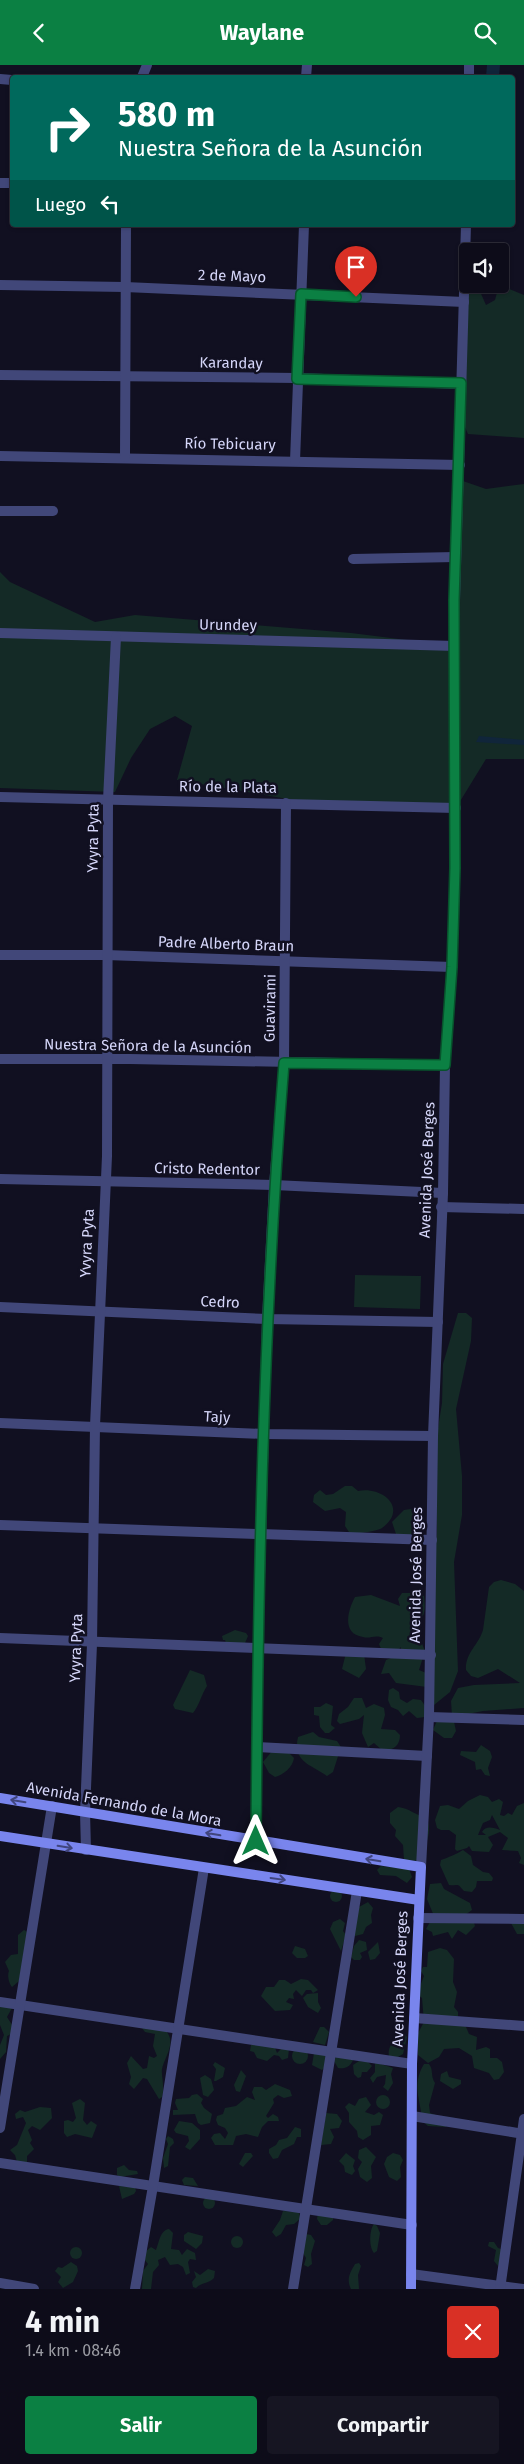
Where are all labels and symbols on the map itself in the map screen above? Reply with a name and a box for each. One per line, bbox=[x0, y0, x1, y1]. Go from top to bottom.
pin bbox=[335, 246, 377, 297]
street label: 2 de Mayo bbox=[198, 266, 266, 286]
street label: Karanday bbox=[199, 353, 263, 373]
street label: Río Tebicuary bbox=[184, 434, 276, 454]
street label: Urundey bbox=[199, 615, 258, 635]
street label: Río de la Plata bbox=[179, 777, 277, 797]
street label: Yvyra Pyta bbox=[83, 803, 103, 873]
street label: Padre Alberto Braun bbox=[158, 933, 294, 955]
street label: Guavirami bbox=[260, 974, 280, 1042]
street label: Nuestra Señora de la Asunción bbox=[44, 1035, 252, 1057]
street label: Avenida José Berges bbox=[416, 1102, 438, 1238]
street label: Cristo Redentor bbox=[154, 1159, 260, 1179]
street label: Yvyra Pyta bbox=[76, 1208, 98, 1278]
street label: Cedro bbox=[200, 1292, 240, 1312]
street label: Tajy bbox=[203, 1407, 231, 1427]
street label: Avenida José Berges bbox=[406, 1507, 426, 1643]
street label: Yvyra Pyta bbox=[66, 1613, 86, 1683]
street label: Avenida Fernando de la Mora bbox=[25, 1778, 223, 1830]
one-way arrow bbox=[10, 1795, 26, 1805]
position arrow bbox=[229, 1814, 281, 1866]
one-way arrow bbox=[205, 1828, 221, 1838]
one-way arrow bbox=[57, 1842, 73, 1852]
one-way arrow bbox=[365, 1854, 381, 1864]
one-way arrow bbox=[270, 1875, 286, 1885]
street label: Avenida José Berges bbox=[389, 1911, 411, 2047]

